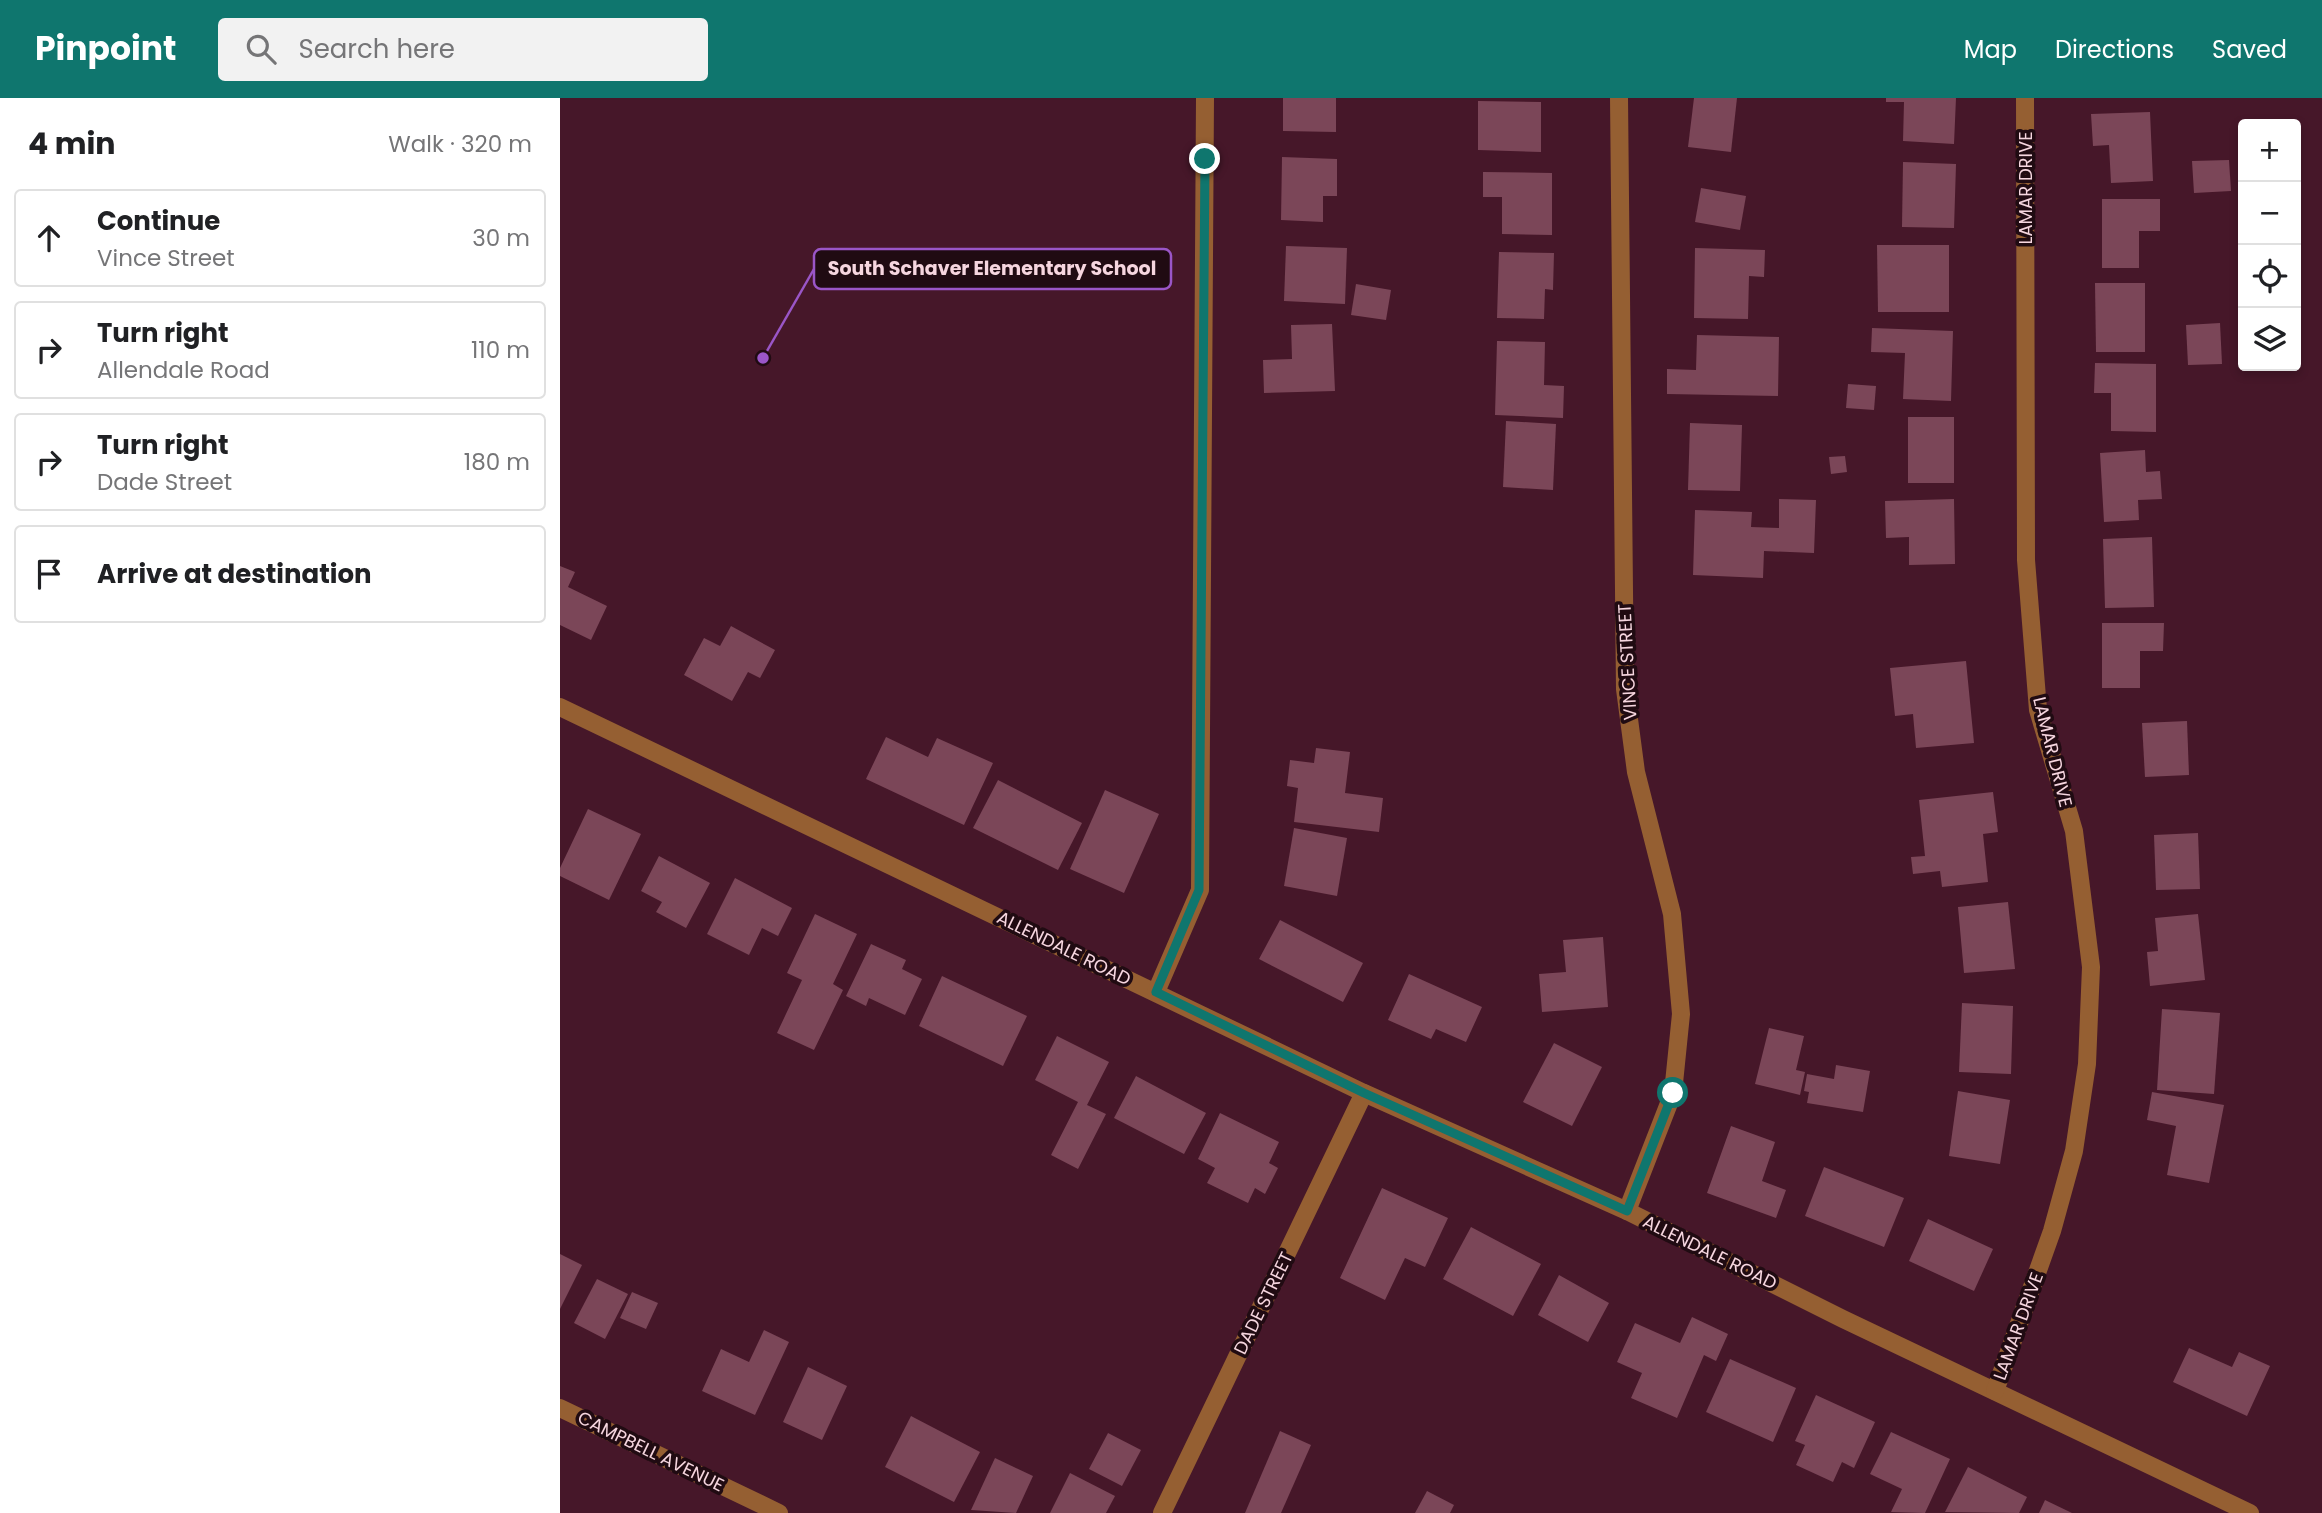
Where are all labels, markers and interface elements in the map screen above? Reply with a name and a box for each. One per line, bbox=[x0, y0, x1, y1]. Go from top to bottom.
search box bbox=[218, 18, 708, 81]
text: Pinpoint bbox=[35, 25, 176, 72]
icon: search bbox=[242, 30, 280, 68]
text: Search here bbox=[298, 31, 455, 67]
text: Map bbox=[1964, 33, 2017, 66]
text: Directions bbox=[2055, 33, 2174, 66]
text: Saved bbox=[2212, 33, 2287, 66]
map controls bbox=[2238, 119, 2301, 371]
button: + bbox=[2238, 119, 2301, 182]
text: 4 min bbox=[28, 122, 116, 165]
text: Walk · 320 m bbox=[388, 128, 532, 160]
street label: LAMAR DRIVE bbox=[2013, 132, 2038, 244]
route end bbox=[1189, 143, 1220, 174]
button: − bbox=[2238, 182, 2301, 245]
text: Continue bbox=[97, 203, 220, 239]
icon: ahead bbox=[30, 219, 68, 257]
text: 30 m bbox=[472, 222, 530, 254]
text: Vince Street bbox=[97, 242, 235, 274]
button: locate bbox=[2238, 245, 2301, 308]
callout: South Schaver Elementary School bbox=[814, 249, 1171, 289]
text: South Schaver Elementary School bbox=[828, 255, 1156, 282]
button: layers bbox=[2238, 308, 2301, 371]
text: Turn right bbox=[97, 315, 229, 351]
icon: right bbox=[30, 331, 68, 369]
text: 110 m bbox=[471, 334, 530, 366]
text: Allendale Road bbox=[97, 354, 270, 386]
text: Turn right bbox=[97, 427, 229, 463]
icon: right bbox=[30, 443, 68, 481]
text: 180 m bbox=[464, 446, 530, 478]
text: Dade Street bbox=[97, 466, 232, 498]
icon: arrive bbox=[30, 555, 68, 593]
text: Arrive at destination bbox=[97, 556, 372, 592]
street label: VINCE STREET bbox=[1611, 603, 1643, 721]
street label: LAMAR DRIVE bbox=[2027, 694, 2079, 810]
street label: ALLENDALE ROAD bbox=[993, 905, 1135, 991]
route start bbox=[1657, 1077, 1688, 1108]
street label: ALLENDALE ROAD bbox=[1639, 1209, 1781, 1295]
street label: DADE STREET bbox=[1227, 1247, 1299, 1358]
street label: LAMAR DRIVE bbox=[1987, 1269, 2049, 1383]
street label: CAMPBELL AVENUE bbox=[574, 1405, 728, 1497]

